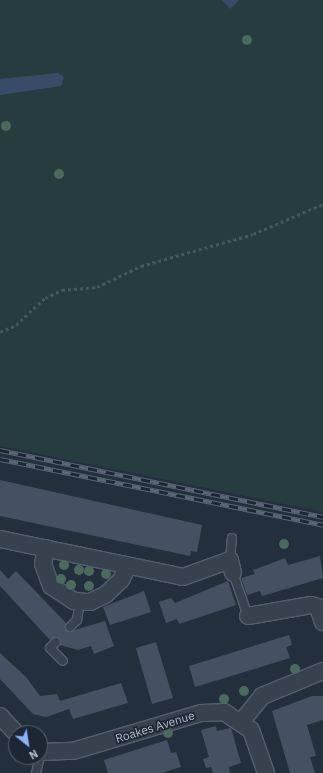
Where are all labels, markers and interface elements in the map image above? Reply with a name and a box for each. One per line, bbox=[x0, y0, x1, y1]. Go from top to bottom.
street label: Roakes Avenue bbox=[114, 708, 196, 746]
north arrow bbox=[8, 725, 48, 765]
text: N bbox=[27, 746, 40, 763]

